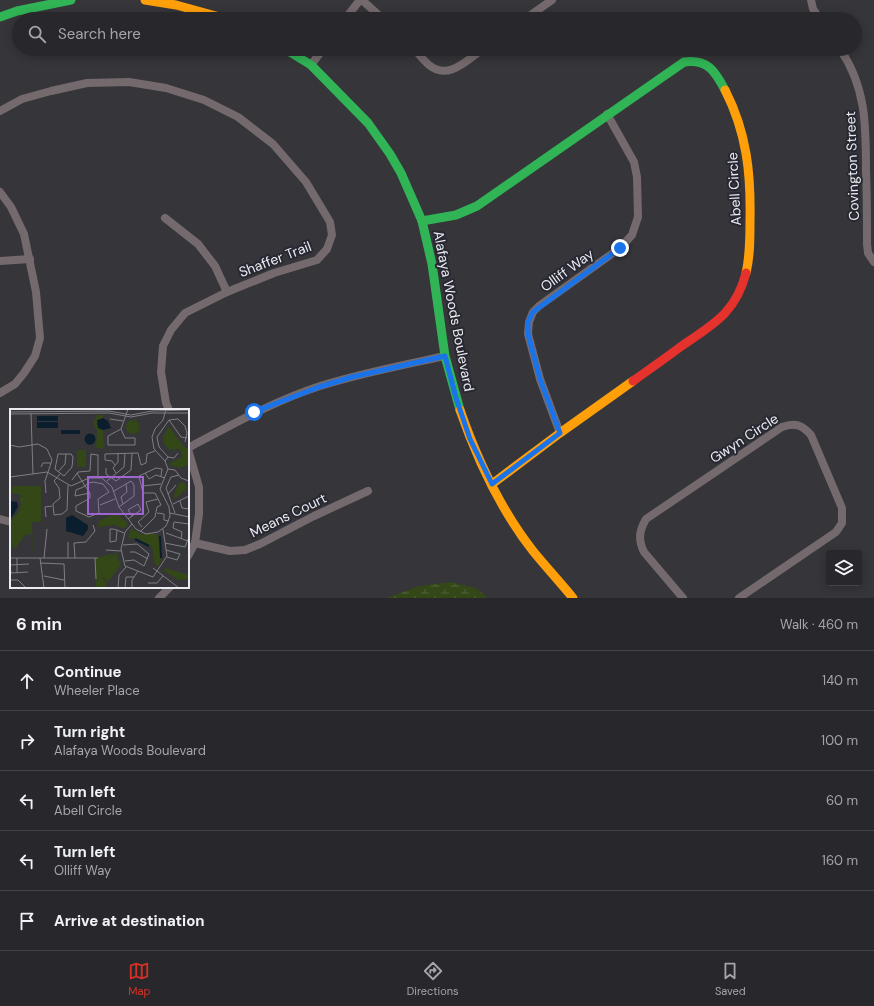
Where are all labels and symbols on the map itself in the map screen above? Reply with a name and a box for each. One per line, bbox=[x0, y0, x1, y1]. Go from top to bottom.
street label: Covington Street bbox=[841, 111, 863, 221]
street label: Abell Circle bbox=[723, 152, 745, 226]
street label: Alafaya Woods Boulevard bbox=[430, 229, 478, 393]
street label: Shaffer Trail bbox=[236, 237, 314, 281]
route end bbox=[611, 239, 629, 257]
street label: Olliff Way bbox=[537, 244, 597, 295]
route start bbox=[245, 403, 263, 421]
inset map bbox=[10, 409, 189, 588]
street label: Gwyn Circle bbox=[706, 409, 782, 467]
street label: Means Court bbox=[247, 489, 329, 541]

